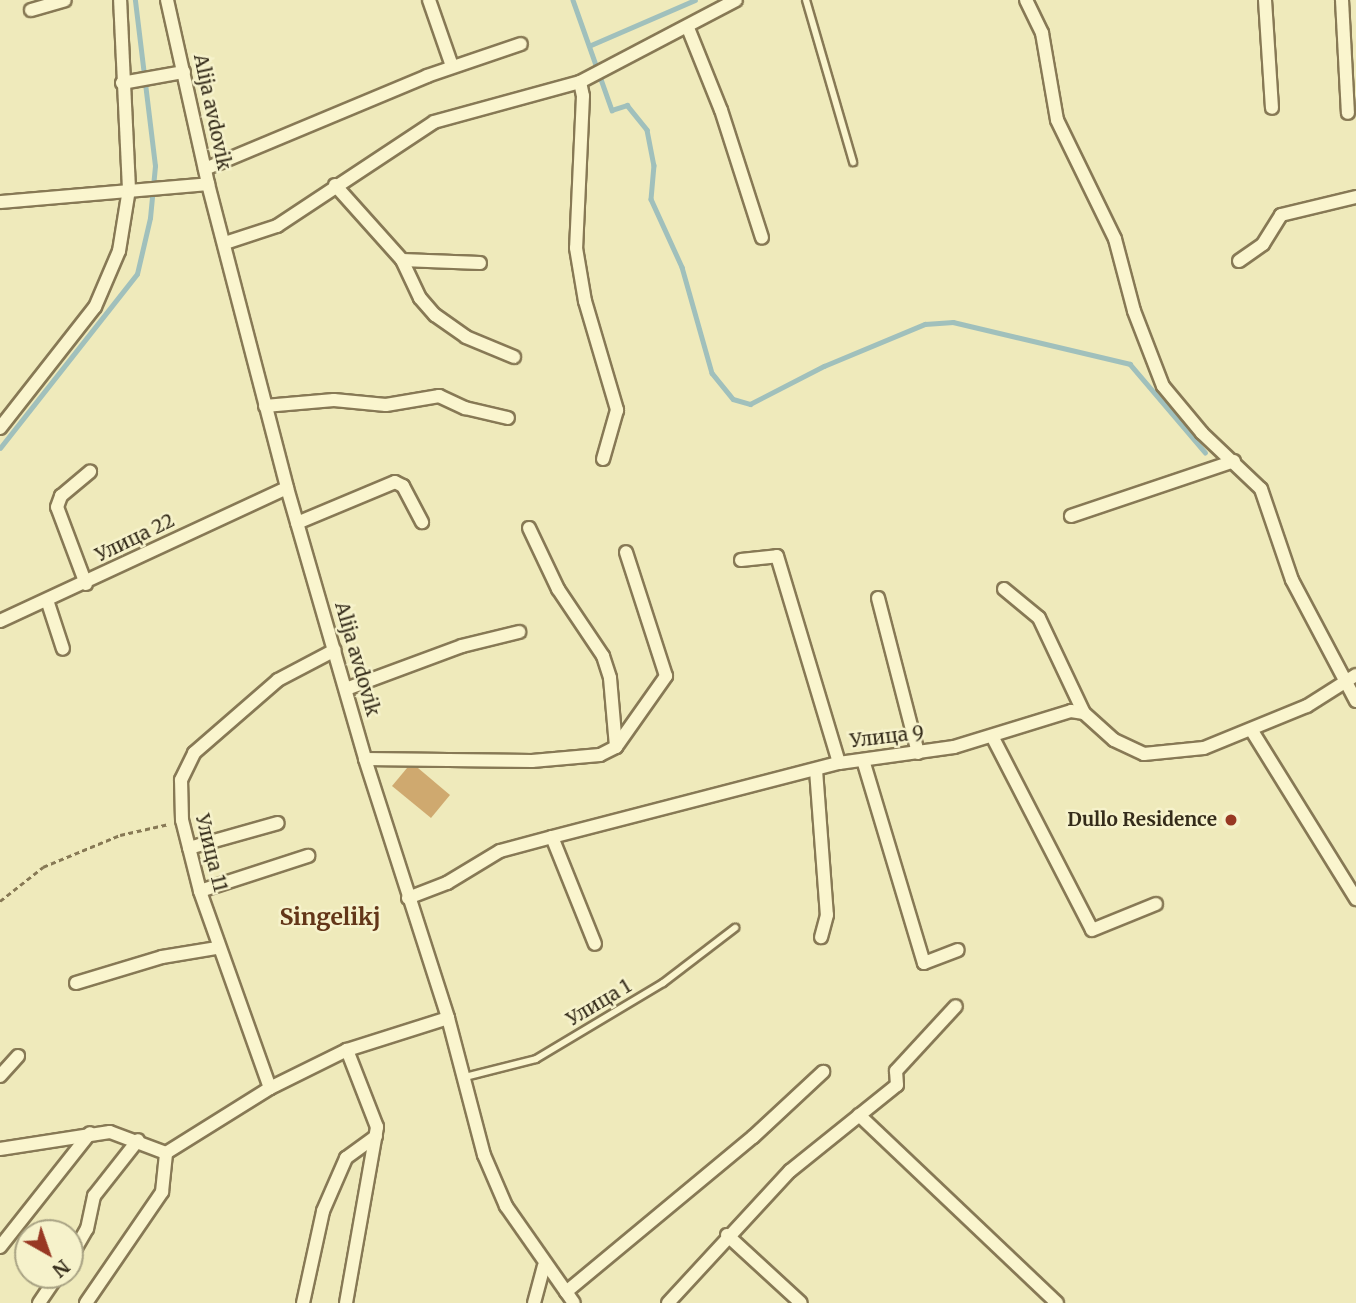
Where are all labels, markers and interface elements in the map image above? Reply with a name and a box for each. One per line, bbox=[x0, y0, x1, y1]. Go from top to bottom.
street label: Alija avdovik bbox=[189, 52, 235, 172]
street label: Улица 22 bbox=[92, 509, 178, 567]
street label: Alija avdovik bbox=[330, 599, 384, 719]
street label: Улица 9 bbox=[849, 721, 925, 753]
place label: Dullo Residence bbox=[1067, 809, 1217, 831]
street label: Улица 11 bbox=[190, 812, 232, 894]
marker: Dullo Residence bbox=[1223, 812, 1239, 828]
district label: Singelikj bbox=[279, 903, 381, 931]
street label: Улица 1 bbox=[563, 975, 635, 1031]
north arrow bbox=[14, 1219, 84, 1289]
text: N bbox=[48, 1255, 75, 1283]

